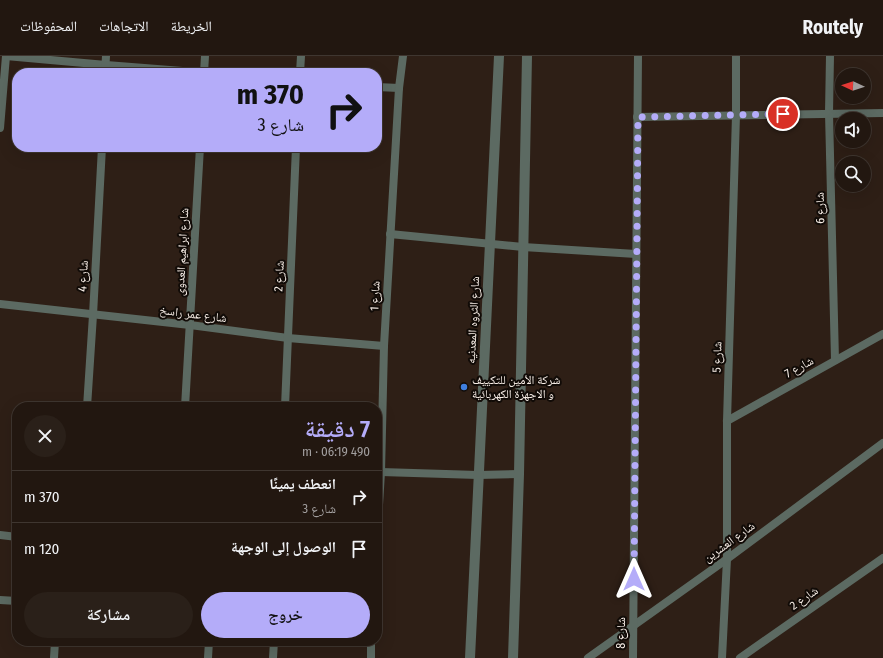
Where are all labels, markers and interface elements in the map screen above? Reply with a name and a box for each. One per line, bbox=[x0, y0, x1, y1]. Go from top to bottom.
text: Routely bbox=[803, 16, 863, 39]
text: المحفوظات bbox=[20, 18, 77, 35]
text: الاتجاهات bbox=[99, 18, 149, 35]
text: الخريطة bbox=[171, 18, 212, 35]
north arrow bbox=[835, 68, 871, 104]
map controls bbox=[835, 68, 871, 192]
text: 370 m bbox=[237, 78, 304, 111]
icon: right bbox=[318, 84, 370, 136]
pin bbox=[766, 97, 800, 131]
icon: arrive bbox=[772, 103, 794, 125]
button: sound bbox=[835, 112, 871, 148]
text: شارع 3 bbox=[257, 114, 304, 136]
button: search bbox=[835, 156, 871, 192]
street label: شارع 6 bbox=[813, 192, 828, 224]
street label: شارع ابراهيم العدوى bbox=[173, 208, 192, 296]
street label: شارع 4 bbox=[75, 260, 92, 292]
street label: شارع 2 bbox=[271, 260, 288, 292]
street label: شارع الثروه المعدنيه bbox=[464, 276, 483, 364]
street label: شارع 1 bbox=[367, 280, 384, 312]
street label: شارع عمر راسخ bbox=[158, 303, 228, 326]
street label: شارع 5 bbox=[709, 341, 726, 373]
street label: شارع 7 bbox=[782, 353, 816, 381]
place label: شركة الأمين للتكييف و الاجهزة الكهربائية bbox=[472, 373, 561, 401]
marker: شركة الأمين للتكييف و الاجهزة الكهربائية bbox=[459, 382, 469, 392]
button: close bbox=[24, 415, 66, 457]
text: 7 دقيقة bbox=[305, 415, 370, 443]
text: 490 m · 06:19 bbox=[302, 444, 370, 459]
text: انعطف يمينًا bbox=[269, 475, 336, 493]
icon: right bbox=[348, 486, 370, 508]
text: 370 m bbox=[24, 488, 60, 506]
text: شارع 3 bbox=[302, 501, 336, 516]
street label: شارع العشرين bbox=[701, 519, 758, 566]
text: الوصول إلى الوجهة bbox=[231, 538, 336, 556]
icon: arrive bbox=[348, 538, 370, 560]
text: 120 m bbox=[24, 540, 59, 558]
position arrow bbox=[613, 558, 655, 600]
street label: شارع 2 bbox=[787, 583, 821, 613]
button: مشاركة bbox=[24, 592, 193, 638]
button: خروج bbox=[201, 592, 370, 638]
street label: شارع 8 bbox=[614, 617, 629, 649]

